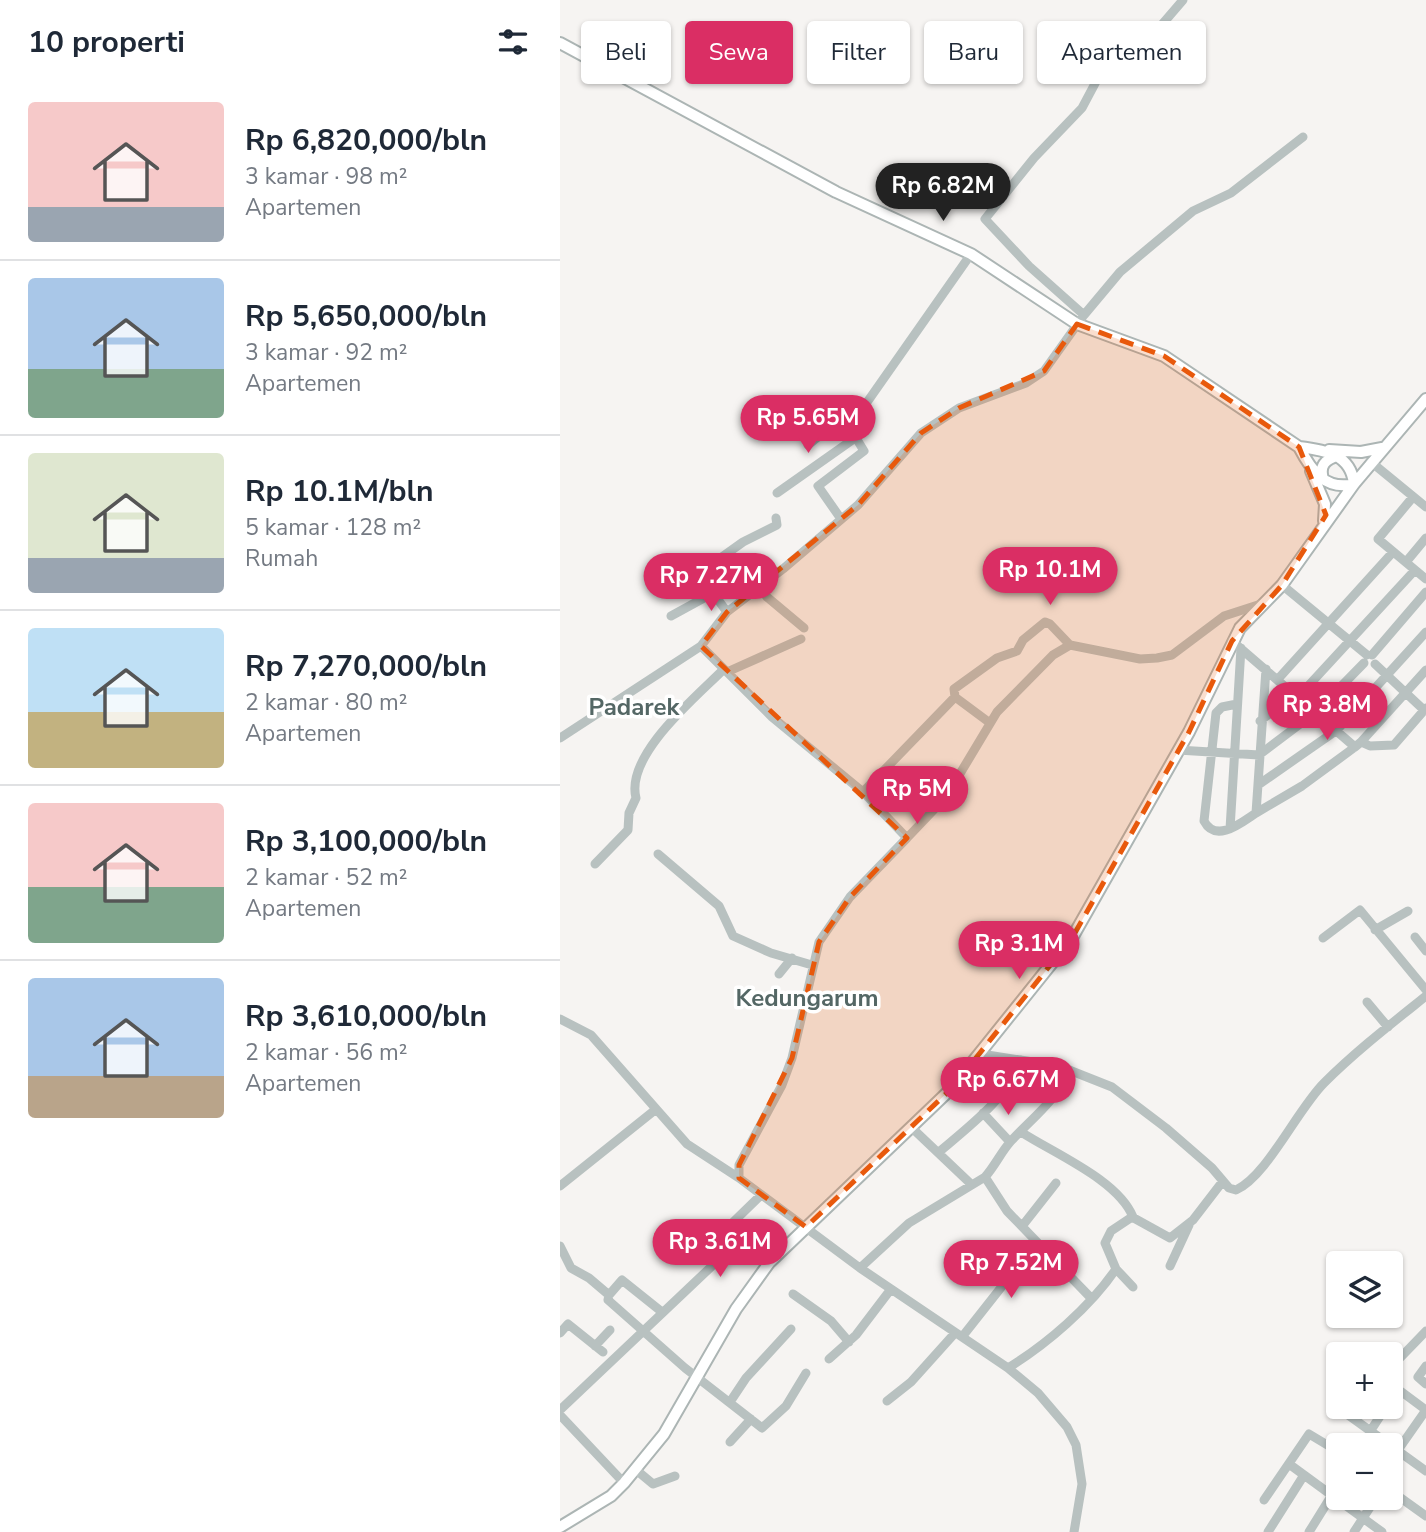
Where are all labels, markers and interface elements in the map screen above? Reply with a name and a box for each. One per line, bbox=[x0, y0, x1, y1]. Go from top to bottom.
chip: Beli bbox=[581, 21, 671, 84]
chip: Sewa bbox=[685, 21, 793, 84]
chip: Filter bbox=[807, 21, 910, 84]
chip: Baru bbox=[924, 21, 1023, 84]
chip: Apartemen bbox=[1037, 21, 1206, 84]
text: 10 properti bbox=[28, 22, 185, 63]
icon: filters bbox=[494, 23, 532, 61]
text: Rp 6,820,000/bln bbox=[245, 120, 487, 161]
icon: home bbox=[84, 130, 168, 214]
text: 3 kamar · 98 m² bbox=[245, 161, 407, 192]
pin: Rp 6.82M bbox=[871, 164, 1015, 223]
text: Rp 6.82M bbox=[892, 170, 994, 201]
text: Apartemen bbox=[245, 192, 361, 223]
text: Rp 5,650,000/bln bbox=[245, 296, 487, 337]
icon: home bbox=[84, 306, 168, 390]
text: 3 kamar · 92 m² bbox=[245, 337, 407, 368]
text: Apartemen bbox=[245, 368, 361, 399]
pin: Rp 5.65M bbox=[736, 396, 880, 455]
text: Rp 5.65M bbox=[757, 402, 859, 433]
text: Rp 10.1M/bln bbox=[245, 471, 434, 512]
icon: home bbox=[84, 481, 168, 565]
text: 5 kamar · 128 m² bbox=[245, 512, 421, 543]
text: Rumah bbox=[245, 543, 318, 574]
pin: Rp 10.1M bbox=[978, 548, 1122, 607]
pin: Rp 7.27M bbox=[639, 554, 783, 613]
text: Rp 10.1M bbox=[999, 554, 1101, 585]
text: Rp 7.27M bbox=[660, 560, 762, 591]
text: Rp 7,270,000/bln bbox=[245, 646, 487, 687]
icon: home bbox=[84, 656, 168, 740]
pin: Rp 3.8M bbox=[1262, 682, 1392, 742]
text: 2 kamar · 80 m² bbox=[245, 687, 407, 718]
text: Rp 3.8M bbox=[1282, 689, 1372, 720]
district label: Padarek bbox=[589, 691, 681, 723]
text: Apartemen bbox=[245, 718, 361, 749]
pin: Rp 5M bbox=[868, 766, 966, 826]
text: Rp 5M bbox=[882, 773, 952, 804]
text: Rp 3,100,000/bln bbox=[245, 821, 487, 862]
icon: home bbox=[84, 831, 168, 915]
text: 2 kamar · 52 m² bbox=[245, 862, 407, 893]
text: Apartemen bbox=[245, 893, 361, 924]
pin: Rp 3.1M bbox=[954, 922, 1084, 981]
text: Rp 3.1M bbox=[974, 928, 1064, 959]
district label: Kedungarum bbox=[736, 982, 878, 1014]
text: Rp 3,610,000/bln bbox=[245, 996, 487, 1037]
icon: home bbox=[84, 1006, 168, 1090]
text: 2 kamar · 56 m² bbox=[245, 1037, 407, 1068]
pin: Rp 6.67M bbox=[936, 1058, 1080, 1117]
text: Rp 6.67M bbox=[957, 1064, 1059, 1095]
text: Apartemen bbox=[245, 1068, 361, 1099]
pin: Rp 3.61M bbox=[648, 1220, 792, 1279]
text: Rp 3.61M bbox=[669, 1226, 771, 1257]
pin: Rp 7.52M bbox=[939, 1240, 1083, 1300]
text: Rp 7.52M bbox=[960, 1247, 1062, 1278]
map controls bbox=[1326, 1251, 1403, 1510]
button: layers bbox=[1326, 1251, 1403, 1328]
button: + bbox=[1326, 1342, 1403, 1419]
button: − bbox=[1326, 1433, 1403, 1510]

